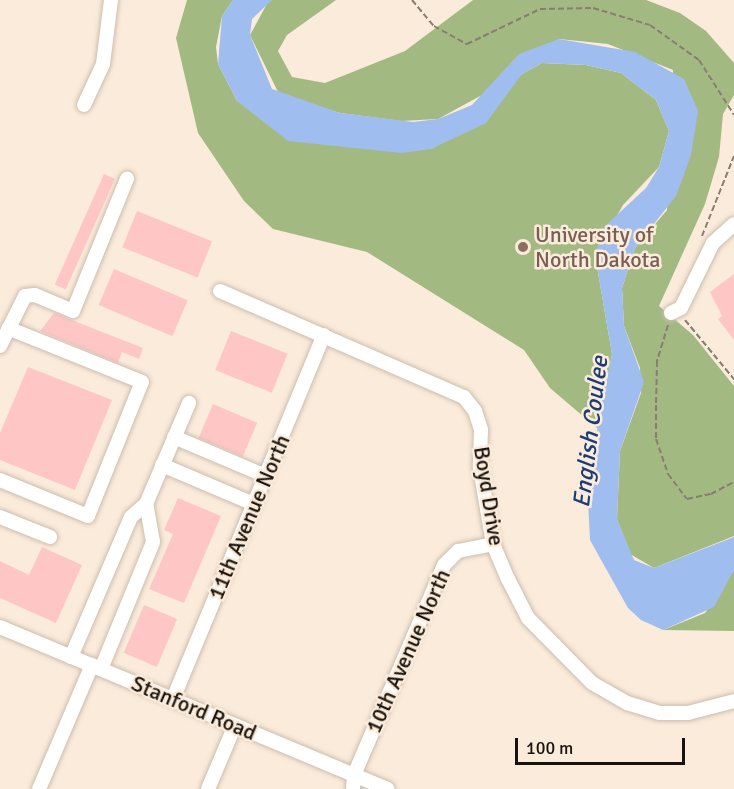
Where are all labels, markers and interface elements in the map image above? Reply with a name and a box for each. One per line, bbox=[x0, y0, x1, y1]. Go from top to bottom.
place label: University of North Dakota bbox=[535, 221, 660, 272]
marker: University of North Dakota bbox=[516, 240, 530, 254]
water label: English Coulee bbox=[567, 355, 615, 509]
street label: 11th Avenue North bbox=[202, 431, 296, 603]
street label: Boyd Drive bbox=[468, 444, 510, 548]
street label: 10th Avenue North bbox=[360, 565, 456, 737]
street label: Stanford Road bbox=[128, 670, 260, 746]
scale bar bbox=[518, 726, 688, 764]
text: 100 m bbox=[526, 737, 573, 759]

